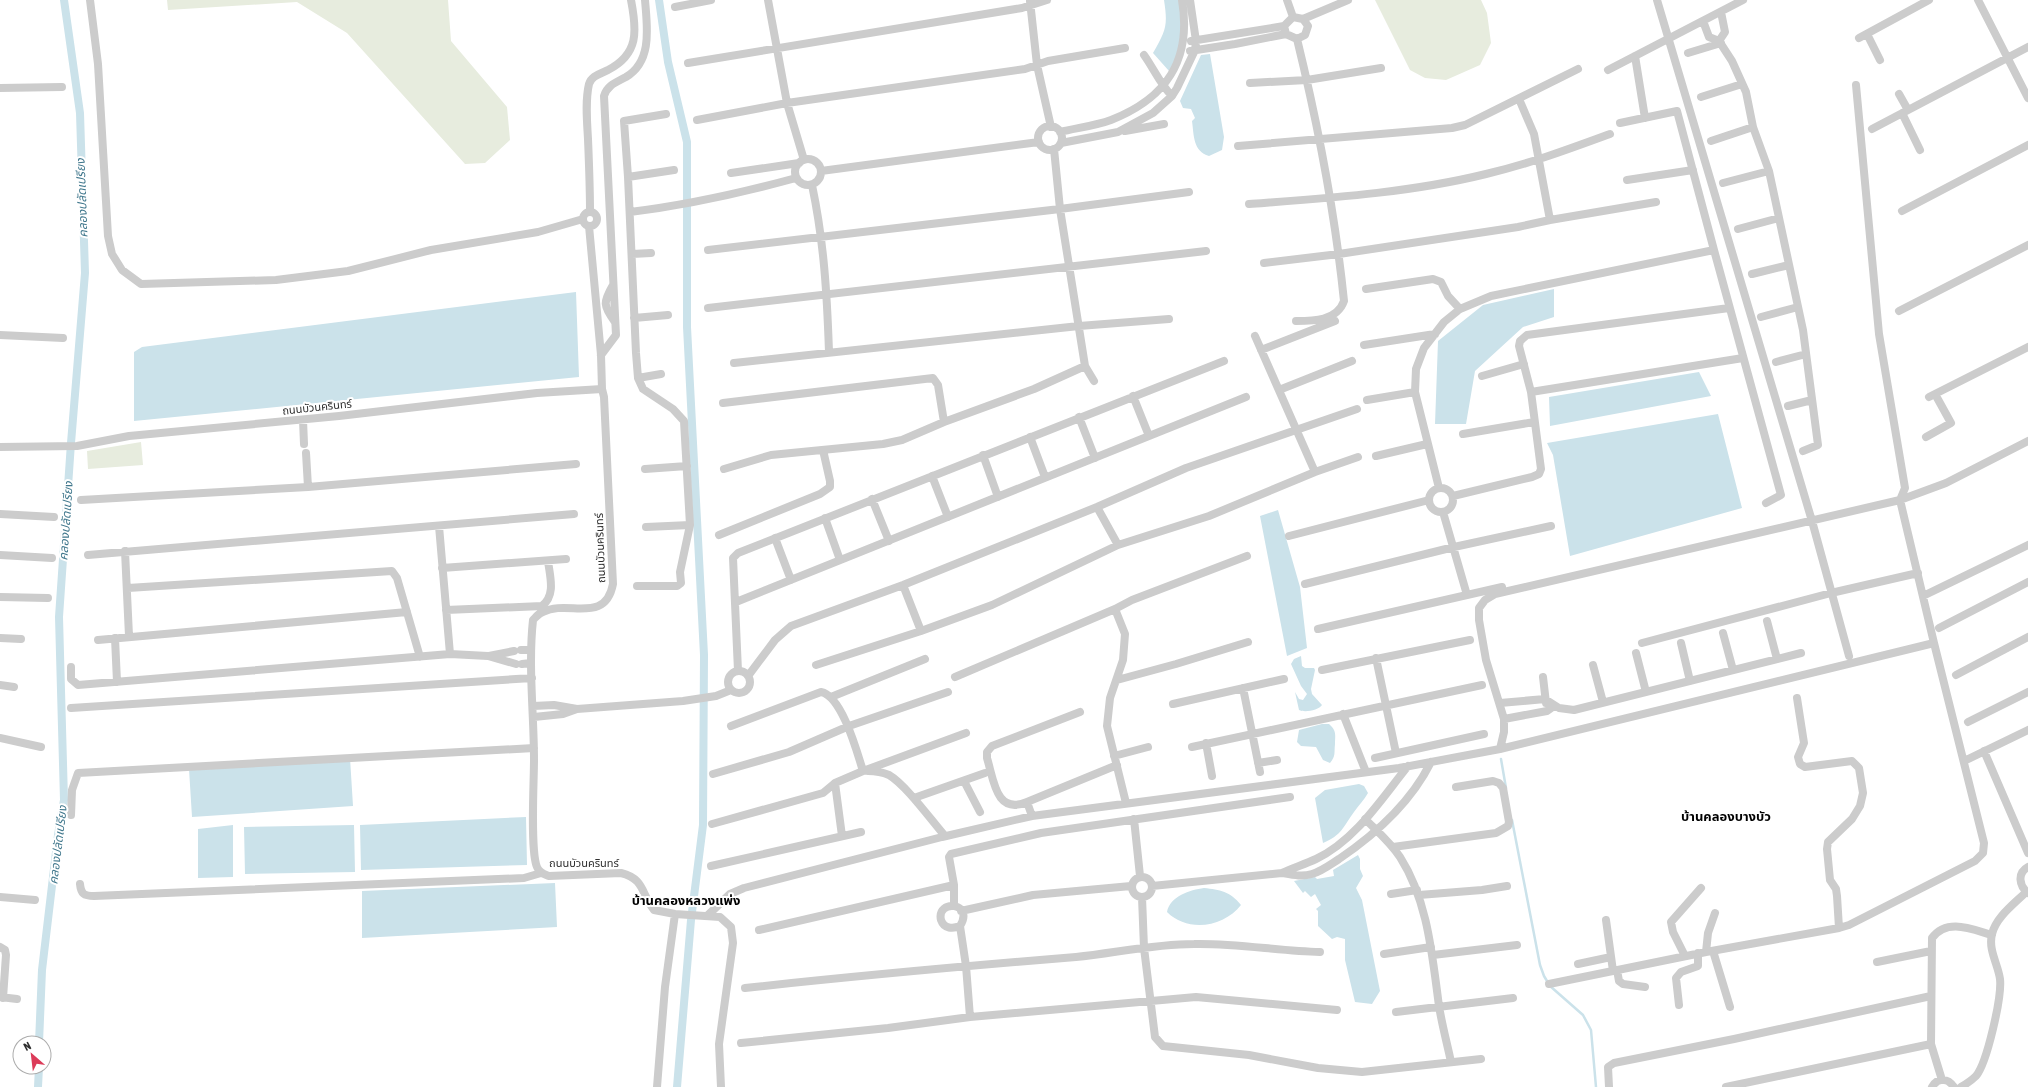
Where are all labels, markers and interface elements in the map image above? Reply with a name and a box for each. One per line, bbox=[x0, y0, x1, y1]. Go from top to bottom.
water label: คลองปลัดเปรียง bbox=[74, 158, 90, 238]
street label: ถนนบัวนครินทร์ bbox=[282, 397, 353, 417]
water label: คลองปลัดเปรียง bbox=[56, 480, 76, 561]
street label: ถนนบัวนครินทร์ bbox=[593, 512, 607, 583]
water label: คลองปลัดเปรียง bbox=[46, 804, 70, 885]
district label: บ้านคลองบางบัว bbox=[1681, 809, 1771, 824]
street label: ถนนบัวนครินทร์ bbox=[549, 857, 619, 869]
district label: บ้านคลองหลวงแพ่ง bbox=[632, 893, 740, 908]
north arrow bbox=[12, 1035, 52, 1075]
text: N bbox=[22, 1039, 33, 1053]

